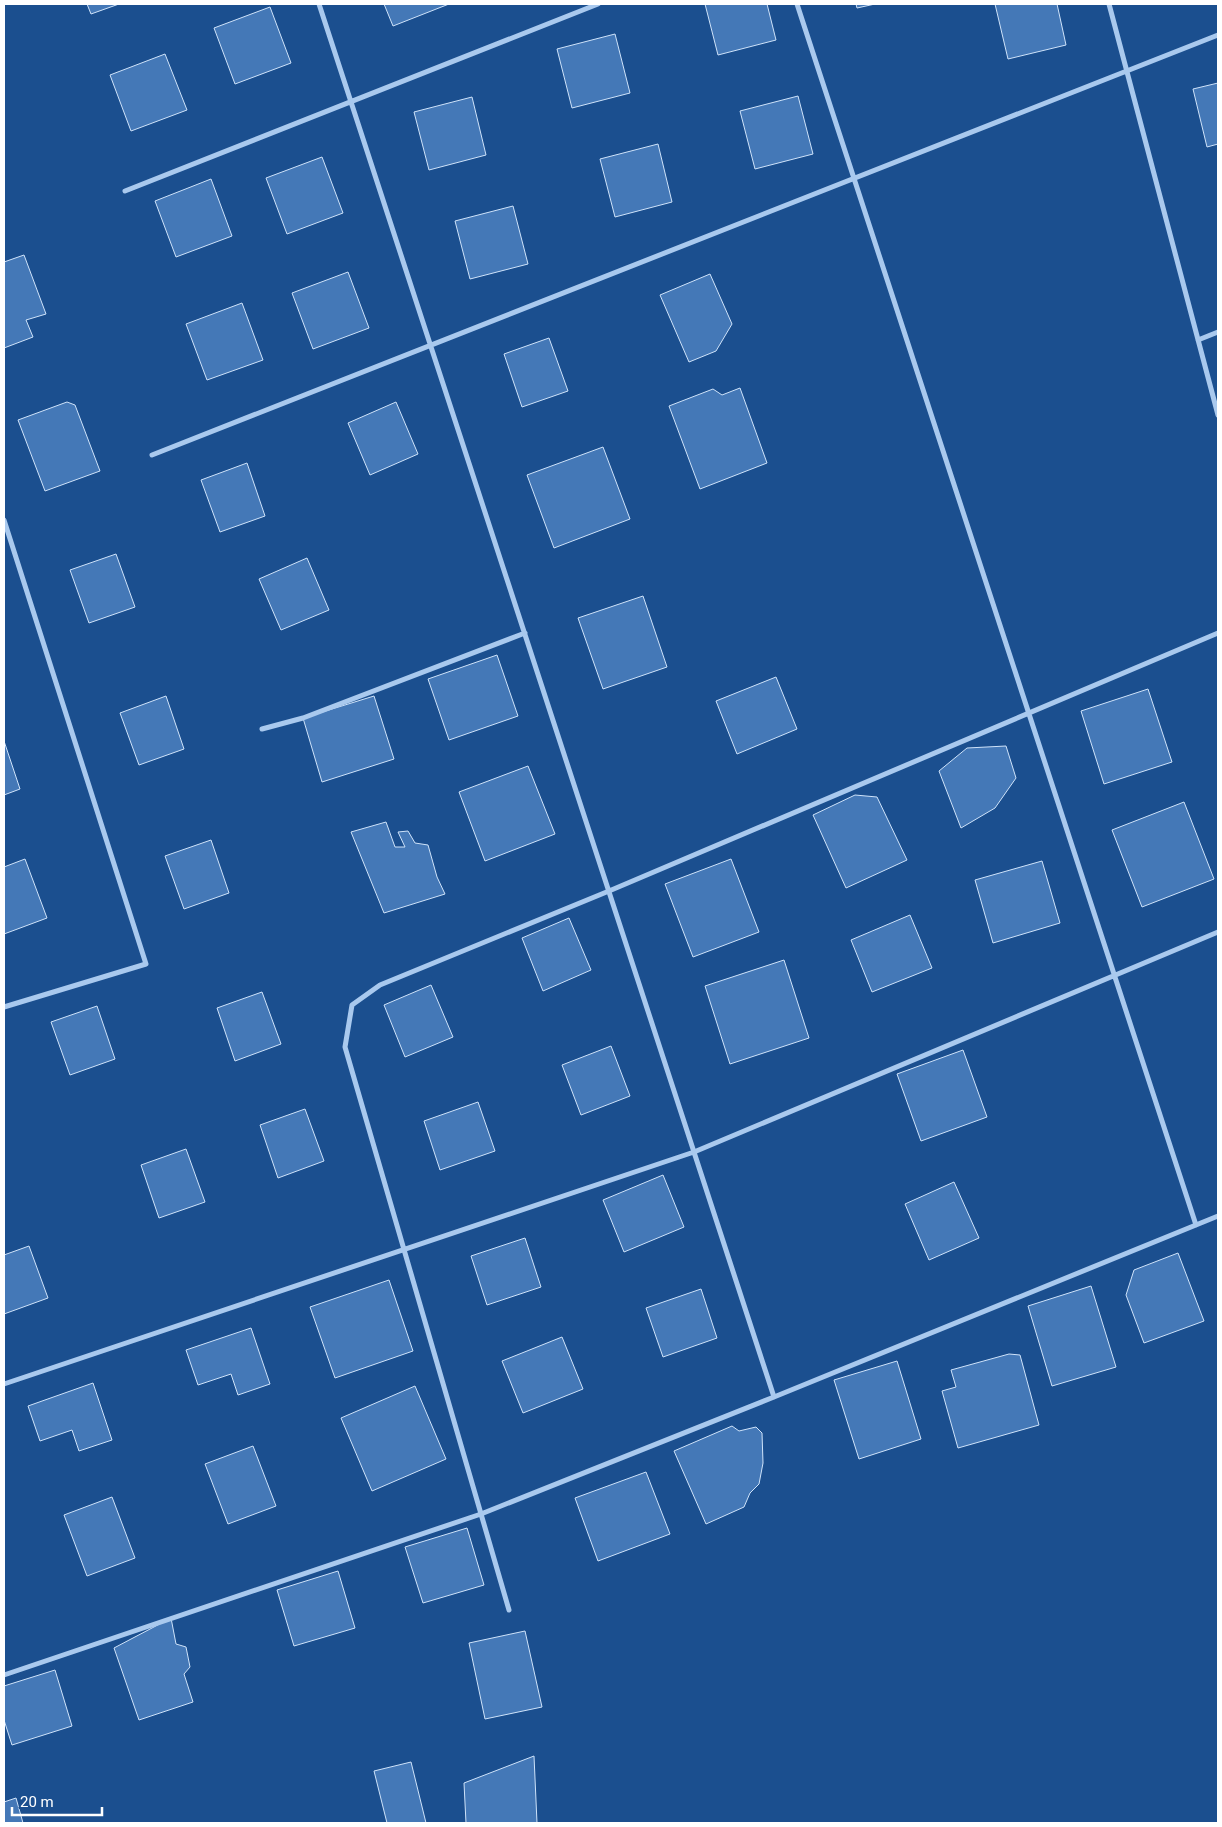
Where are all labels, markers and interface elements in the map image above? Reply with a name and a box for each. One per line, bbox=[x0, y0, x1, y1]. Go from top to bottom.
scale bar bbox=[12, 1784, 102, 1816]
text: 20 m bbox=[20, 1793, 54, 1811]

